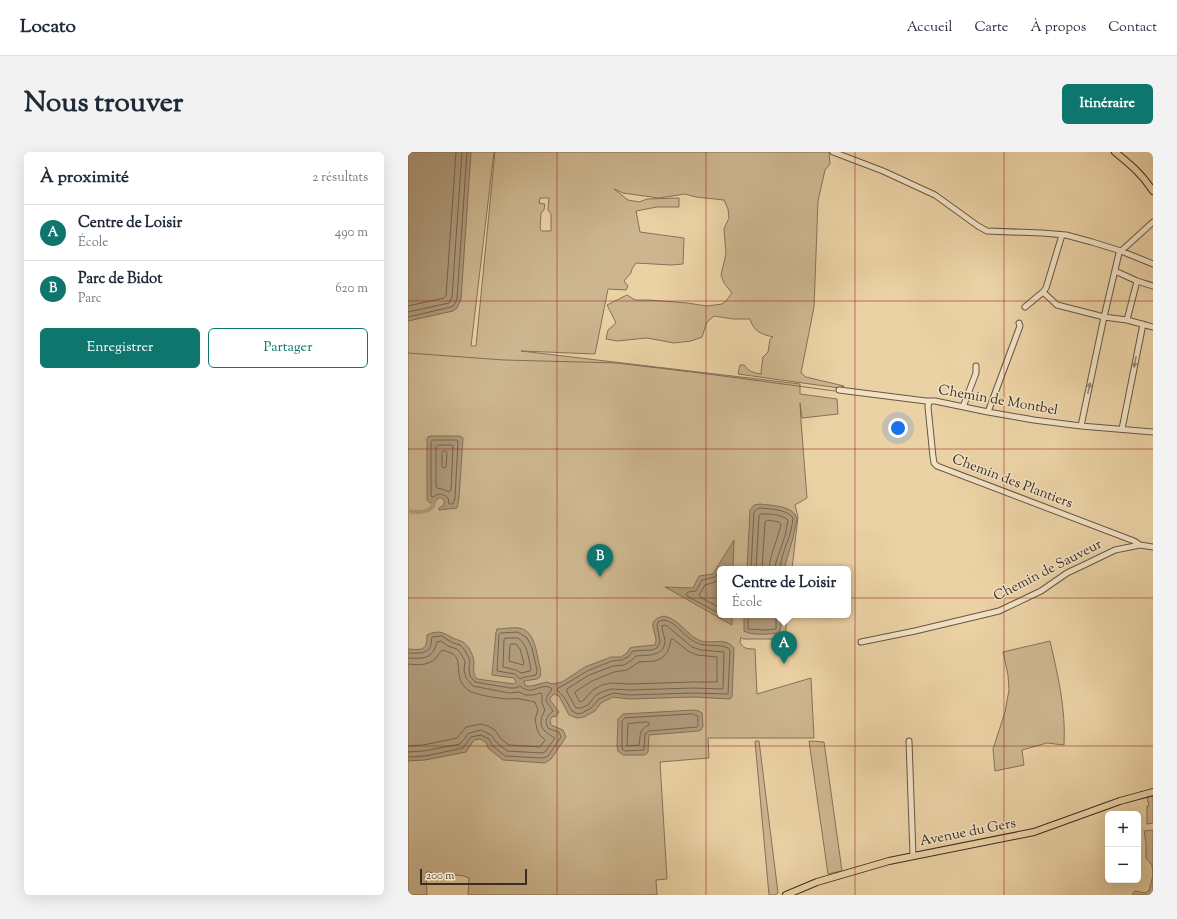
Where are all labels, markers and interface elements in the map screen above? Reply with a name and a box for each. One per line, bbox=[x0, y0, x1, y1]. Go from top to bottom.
text: Locato bbox=[20, 14, 76, 41]
text: Accueil bbox=[907, 18, 952, 38]
text: Carte bbox=[974, 18, 1008, 38]
text: À propos bbox=[1030, 18, 1086, 38]
text: Contact bbox=[1108, 18, 1157, 38]
text: Nous trouver bbox=[24, 84, 183, 124]
button: Itinéraire bbox=[1062, 84, 1153, 124]
text: À proximité bbox=[40, 166, 129, 190]
text: 2 résultats bbox=[312, 169, 368, 187]
text: Centre de Loisir bbox=[78, 213, 182, 234]
text: A bbox=[48, 224, 58, 242]
text: 490 m bbox=[335, 224, 368, 242]
text: École bbox=[78, 234, 108, 252]
text: Parc de Bidot bbox=[78, 269, 162, 290]
text: B bbox=[49, 280, 57, 298]
text: 620 m bbox=[335, 280, 368, 298]
text: Parc bbox=[78, 290, 102, 308]
button: Enregistrer bbox=[40, 328, 200, 368]
button: Partager bbox=[208, 328, 368, 368]
one-way arrow bbox=[1132, 356, 1138, 368]
street label: Chemin de Montbel bbox=[937, 381, 1059, 421]
one-way arrow bbox=[1086, 382, 1092, 394]
your location bbox=[888, 418, 908, 438]
street label: Chemin des Plantiers bbox=[949, 450, 1075, 514]
street label: Chemin de Sauveur bbox=[990, 535, 1106, 607]
pin: B bbox=[587, 544, 613, 577]
popup bbox=[717, 566, 851, 618]
text: Centre de Loisir bbox=[732, 573, 836, 594]
text: École bbox=[732, 594, 762, 612]
pin: A bbox=[771, 631, 797, 664]
map controls bbox=[1105, 811, 1141, 883]
button: + bbox=[1105, 811, 1141, 847]
street label: Avenue du Gers bbox=[918, 814, 1018, 852]
button: − bbox=[1105, 847, 1141, 883]
scale bar bbox=[420, 867, 527, 886]
text: 200 m bbox=[426, 868, 454, 884]

